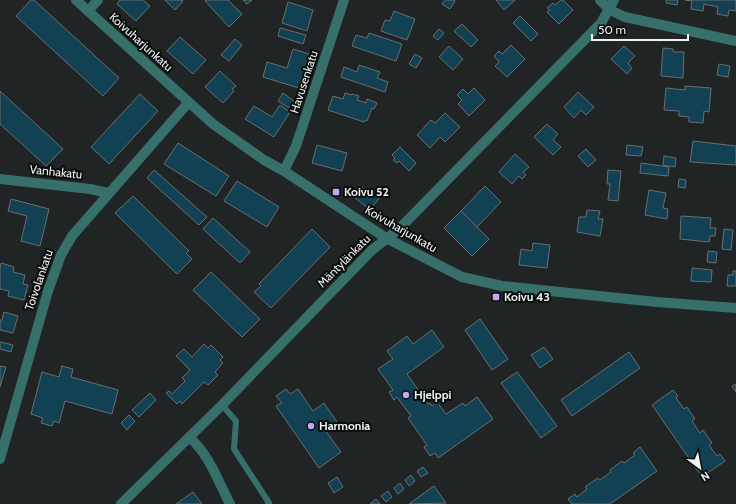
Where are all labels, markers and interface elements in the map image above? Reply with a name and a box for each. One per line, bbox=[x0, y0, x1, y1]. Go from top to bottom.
street label: Koivuharjunkatu bbox=[106, 9, 176, 74]
scale bar bbox=[592, 16, 688, 42]
text: 50 m bbox=[598, 22, 626, 37]
street label: Havusenkatu bbox=[286, 49, 321, 115]
street label: Vanhakatu bbox=[29, 161, 83, 182]
place label: Koivu 52 bbox=[344, 184, 389, 199]
marker: Koivu 52 bbox=[331, 187, 341, 197]
street label: Koivuharjunkatu bbox=[363, 202, 440, 255]
street label: Mäntylänkatu bbox=[314, 231, 373, 290]
street label: Toivolankatu bbox=[21, 247, 56, 312]
place label: Koivu 43 bbox=[504, 289, 550, 304]
marker: Koivu 43 bbox=[491, 292, 501, 302]
place label: Hjelppi bbox=[414, 387, 452, 402]
marker: Hjelppi bbox=[401, 390, 411, 400]
place label: Harmonia bbox=[319, 418, 370, 433]
marker: Harmonia bbox=[306, 421, 316, 431]
north arrow bbox=[680, 448, 720, 488]
text: N bbox=[698, 468, 712, 484]

